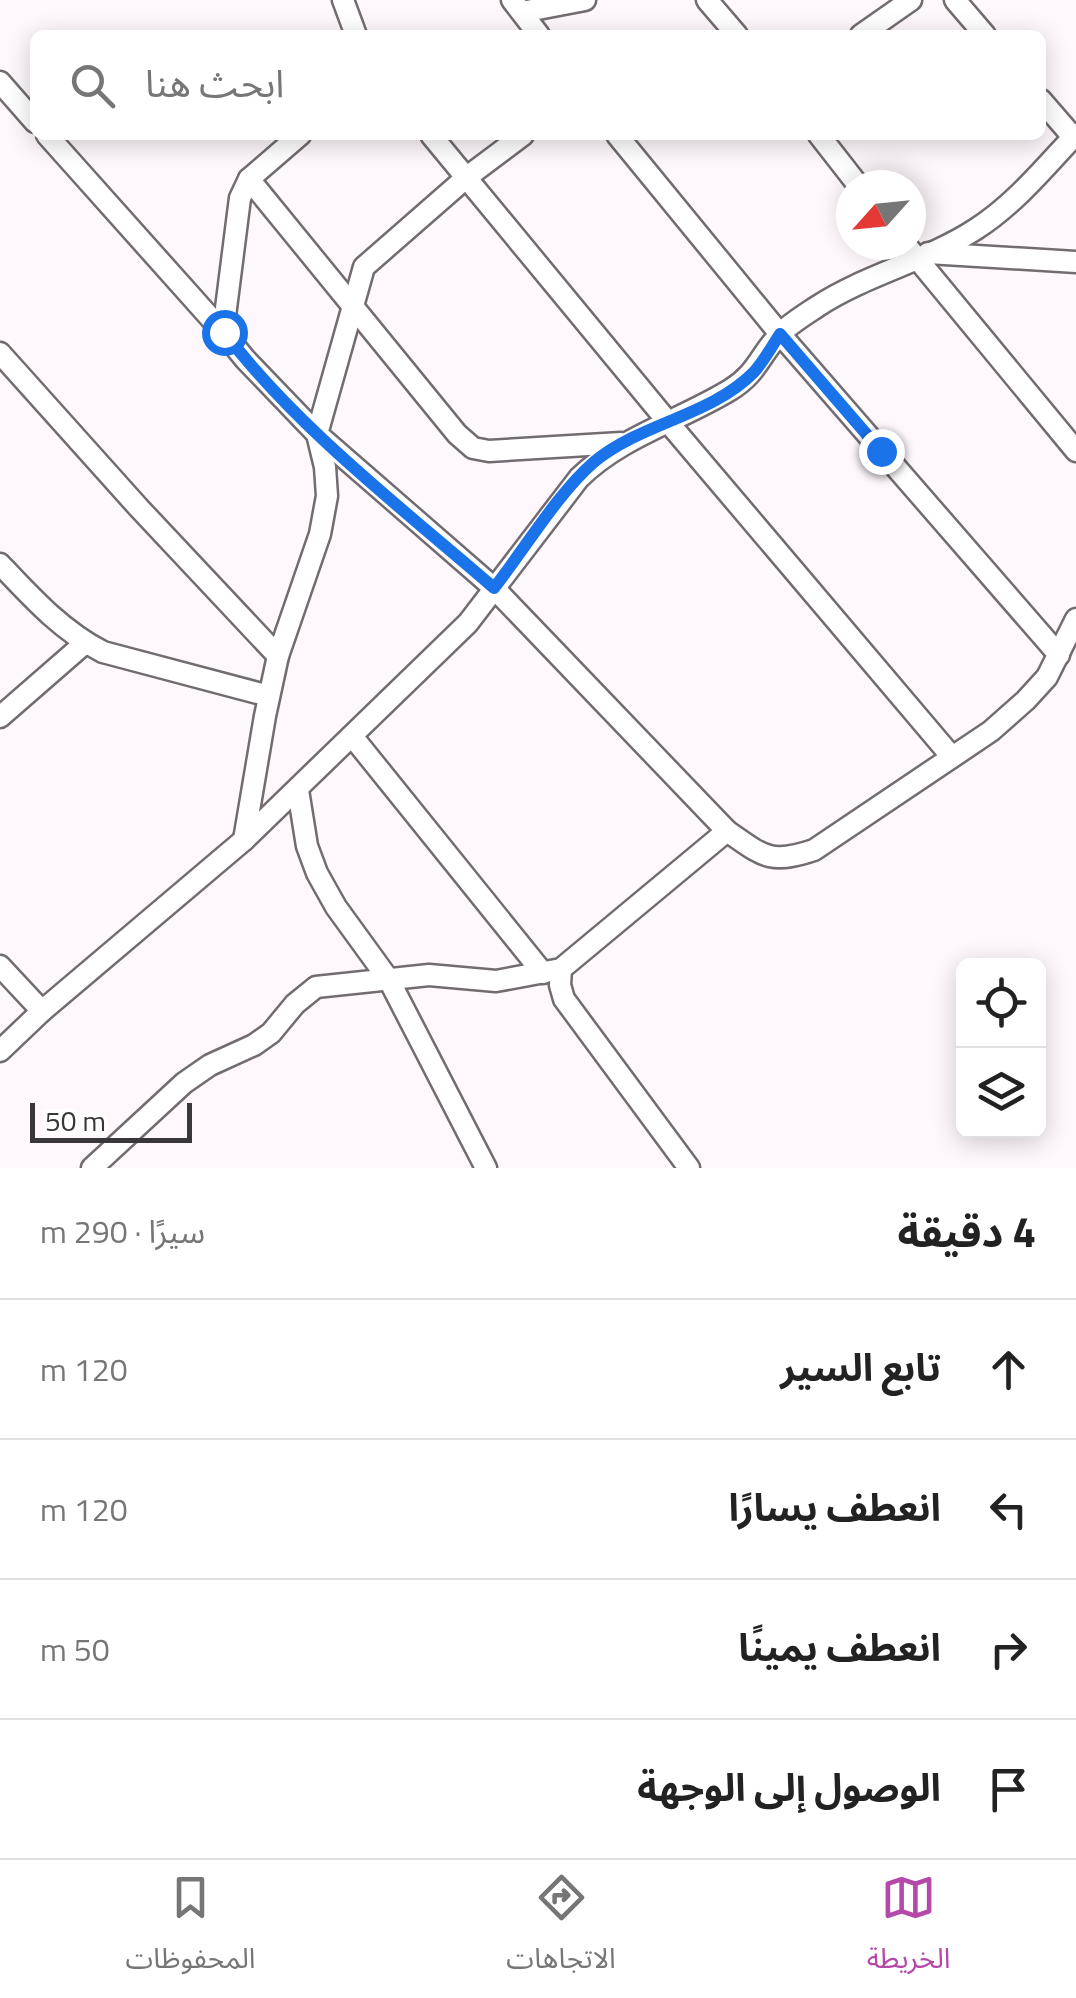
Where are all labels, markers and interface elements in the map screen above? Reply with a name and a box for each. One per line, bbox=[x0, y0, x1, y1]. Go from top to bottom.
search box bbox=[30, 30, 1046, 140]
text: ابحث هنا bbox=[145, 54, 284, 112]
icon: search bbox=[65, 58, 120, 113]
north arrow bbox=[836, 170, 926, 260]
route start bbox=[202, 310, 248, 356]
route end bbox=[859, 429, 905, 475]
map controls bbox=[956, 958, 1046, 1138]
button: locate bbox=[956, 958, 1046, 1048]
button: layers bbox=[956, 1048, 1046, 1138]
scale bar bbox=[30, 1098, 192, 1142]
text: 50 m bbox=[45, 1099, 106, 1142]
text: 4 دقيقة bbox=[898, 1199, 1036, 1263]
text: سيرًا · 290 m bbox=[40, 1207, 205, 1255]
text: تابع السير bbox=[780, 1338, 941, 1396]
icon: ahead bbox=[981, 1342, 1036, 1397]
text: 120 m bbox=[40, 1345, 128, 1393]
text: انعطف يسارًا bbox=[729, 1478, 941, 1536]
icon: left bbox=[981, 1482, 1036, 1537]
text: 120 m bbox=[40, 1485, 128, 1533]
text: انعطف يمينًا bbox=[738, 1618, 941, 1676]
icon: right bbox=[981, 1622, 1036, 1677]
text: 50 m bbox=[40, 1625, 110, 1673]
text: الوصول إلى الوجهة bbox=[637, 1758, 941, 1816]
icon: arrive bbox=[981, 1762, 1036, 1817]
tab: المحفوظات bbox=[125, 1870, 255, 1989]
tab: الاتجاهات bbox=[506, 1870, 616, 1989]
tab: الخريطة bbox=[867, 1870, 951, 1989]

